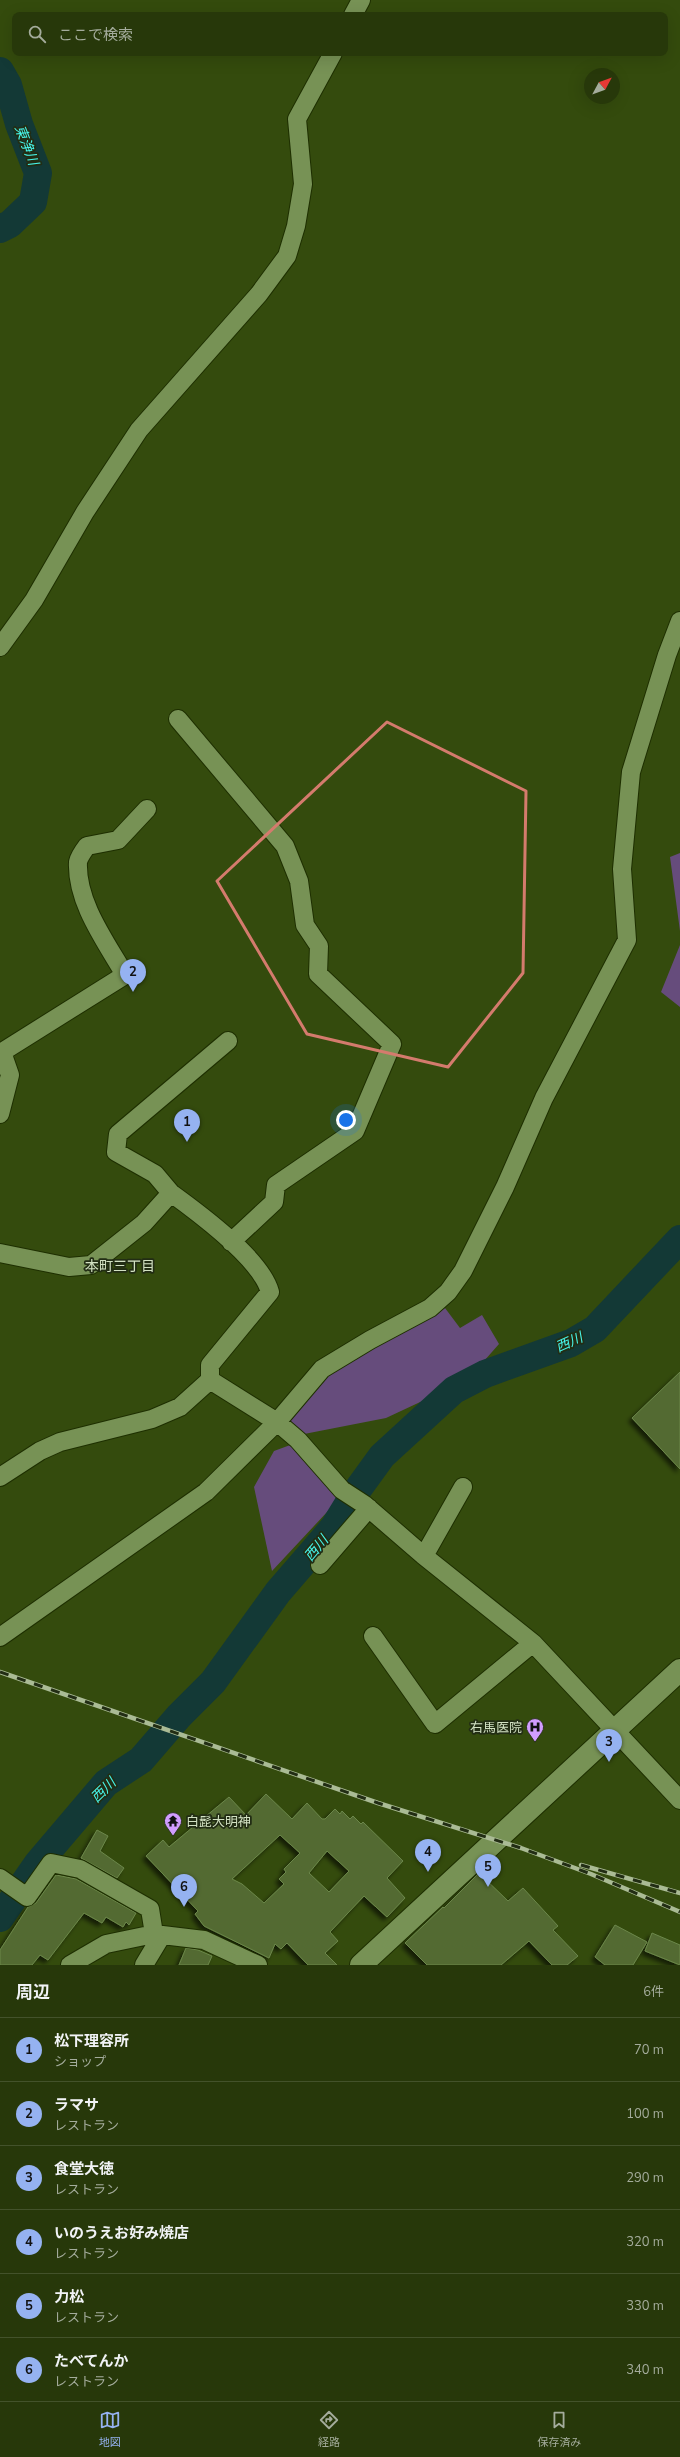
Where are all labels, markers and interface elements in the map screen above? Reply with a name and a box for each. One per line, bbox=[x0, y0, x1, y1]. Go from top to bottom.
search box bbox=[12, 12, 668, 56]
icon: search bbox=[26, 23, 48, 45]
text: ここで検索 bbox=[58, 25, 133, 45]
north arrow bbox=[584, 68, 620, 104]
water label: 東浄川 bbox=[10, 122, 44, 170]
pin: 2 bbox=[120, 959, 146, 992]
pin: 1 bbox=[174, 1109, 200, 1142]
your location bbox=[336, 1110, 356, 1130]
district label: 本町三丁目 bbox=[85, 1257, 155, 1276]
water label: 西川 bbox=[553, 1327, 588, 1357]
water label: 西川 bbox=[300, 1530, 334, 1565]
hospital icon: 右馬医院 bbox=[525, 1717, 545, 1742]
place label: 右馬医院 bbox=[470, 1719, 522, 1737]
pin: 3 bbox=[596, 1729, 622, 1762]
water label: 西川 bbox=[87, 1772, 121, 1807]
temple icon: 白髭大明神 bbox=[163, 1811, 183, 1836]
place label: 白髭大明神 bbox=[186, 1813, 251, 1831]
pin: 4 bbox=[415, 1839, 441, 1872]
pin: 5 bbox=[475, 1854, 501, 1887]
pin: 6 bbox=[171, 1874, 197, 1907]
text: 周辺 bbox=[16, 1981, 50, 2004]
text: 6件 bbox=[643, 1983, 664, 2001]
text: 松下理容所 bbox=[54, 2031, 129, 2051]
text: 1 bbox=[25, 2041, 33, 2059]
text: 70 m bbox=[634, 2041, 664, 2059]
text: ショップ bbox=[54, 2053, 106, 2071]
text: ラマサ bbox=[54, 2095, 99, 2115]
text: 2 bbox=[25, 2105, 33, 2123]
text: 100 m bbox=[626, 2105, 664, 2123]
text: レストラン bbox=[54, 2117, 119, 2135]
text: 食堂大徳 bbox=[54, 2159, 114, 2179]
text: 3 bbox=[25, 2169, 33, 2187]
text: 290 m bbox=[626, 2169, 664, 2187]
text: レストラン bbox=[54, 2181, 119, 2199]
text: いのうえお好み焼店 bbox=[54, 2223, 189, 2243]
text: 4 bbox=[25, 2233, 33, 2251]
text: 320 m bbox=[626, 2233, 664, 2251]
text: レストラン bbox=[54, 2245, 119, 2263]
text: 力松 bbox=[54, 2287, 84, 2307]
text: 5 bbox=[25, 2297, 33, 2315]
text: 330 m bbox=[626, 2297, 664, 2315]
text: レストラン bbox=[54, 2309, 119, 2327]
text: たべてんか bbox=[54, 2351, 128, 2371]
text: 6 bbox=[25, 2361, 33, 2379]
text: 340 m bbox=[626, 2361, 664, 2379]
text: レストラン bbox=[54, 2373, 119, 2391]
tab: 地図 bbox=[99, 2409, 121, 2450]
tab: 経路 bbox=[318, 2409, 340, 2450]
tab: 保存済み bbox=[537, 2409, 581, 2450]

